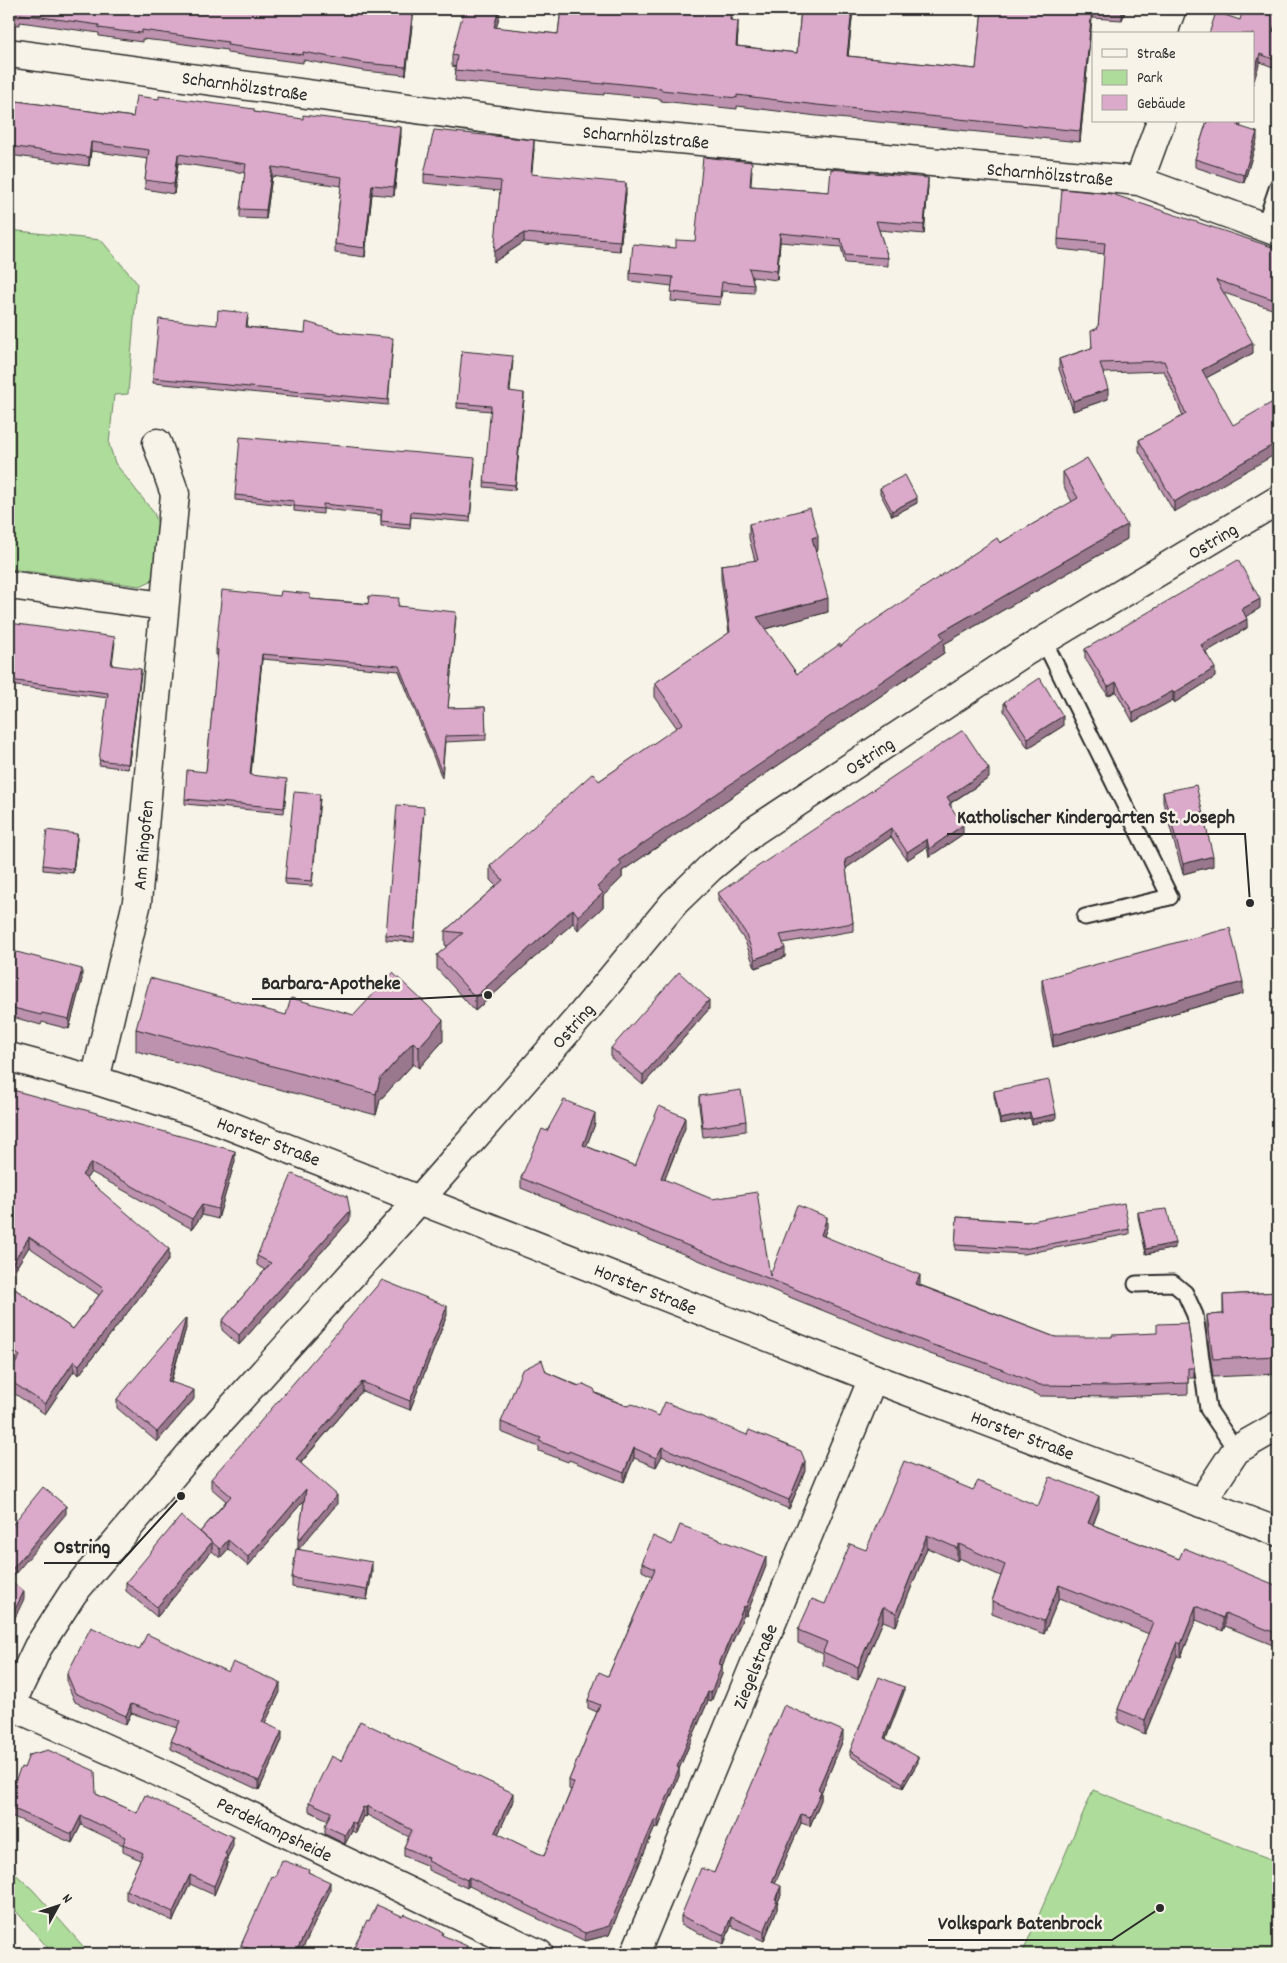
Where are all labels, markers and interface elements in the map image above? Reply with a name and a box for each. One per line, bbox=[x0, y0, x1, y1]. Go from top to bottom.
legend bbox=[1092, 32, 1254, 122]
text: Straße bbox=[1137, 44, 1176, 66]
street label: Scharnhölzstraße bbox=[180, 66, 309, 111]
text: Park bbox=[1137, 68, 1163, 90]
text: Gebäude bbox=[1137, 94, 1186, 116]
street label: Scharnhölzstraße bbox=[581, 121, 710, 158]
street label: Scharnhölzstraße bbox=[985, 158, 1114, 195]
street label: Ostring bbox=[1184, 518, 1244, 568]
street label: Ostring bbox=[841, 732, 901, 784]
street label: Am Ringofen bbox=[128, 799, 163, 891]
callout: Katholischer Kindergarten St. Joseph bbox=[947, 799, 1245, 834]
text: Katholischer Kindergarten St. Joseph bbox=[957, 805, 1235, 833]
callout: Barbara-Apotheke bbox=[252, 964, 411, 999]
text: Barbara-Apotheke bbox=[261, 971, 401, 999]
street label: Ostring bbox=[547, 998, 602, 1056]
street label: Horster Straße bbox=[212, 1111, 323, 1175]
street label: Horster Straße bbox=[589, 1258, 700, 1324]
street label: Horster Straße bbox=[966, 1405, 1077, 1469]
callout: Ostring bbox=[44, 1528, 120, 1563]
text: Ostring bbox=[54, 1535, 110, 1563]
street label: Ziegelstraße bbox=[728, 1621, 787, 1714]
street label: Perdekampsheide bbox=[211, 1791, 336, 1871]
north arrow bbox=[32, 1880, 82, 1930]
text: N bbox=[57, 1890, 76, 1908]
callout: Volkspark Batenbrock bbox=[928, 1905, 1112, 1940]
text: Volkspark Batenbrock bbox=[938, 1911, 1102, 1939]

